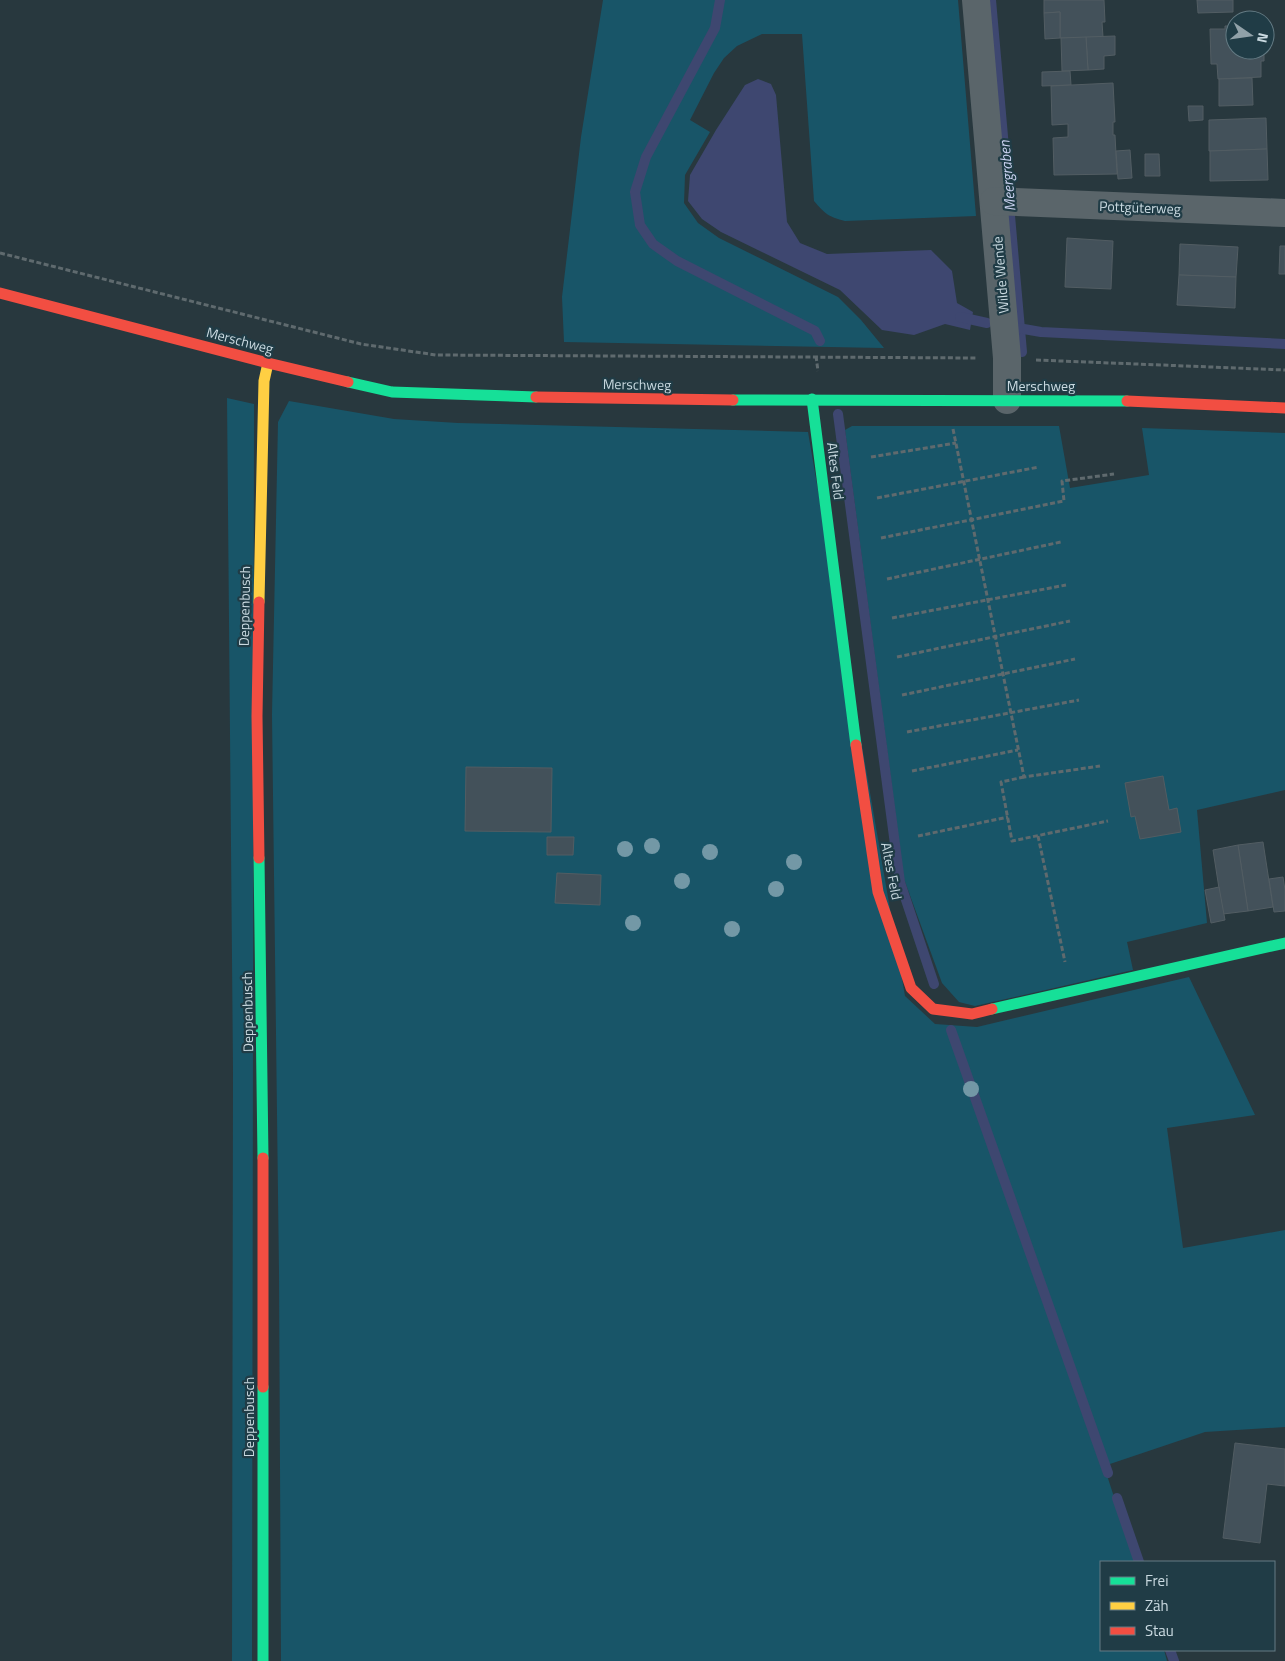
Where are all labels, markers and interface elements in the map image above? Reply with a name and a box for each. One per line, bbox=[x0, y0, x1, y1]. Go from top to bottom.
north arrow bbox=[1225, 10, 1275, 60]
text: N bbox=[1252, 31, 1274, 45]
water label: Meergraben bbox=[992, 139, 1022, 212]
street label: Pottgüterweg bbox=[1099, 195, 1181, 219]
street label: Wilde Wende bbox=[986, 236, 1014, 314]
street label: Merschweg bbox=[204, 321, 276, 359]
street label: Merschweg bbox=[603, 373, 671, 395]
street label: Merschweg bbox=[1007, 375, 1075, 396]
street label: Altes Feld bbox=[822, 441, 850, 501]
street label: Deppenbusch bbox=[233, 566, 255, 646]
street label: Altes Feld bbox=[876, 841, 908, 901]
street label: Deppenbusch bbox=[236, 972, 258, 1052]
street label: Deppenbusch bbox=[238, 1377, 259, 1457]
legend bbox=[1100, 1561, 1275, 1651]
text: Frei bbox=[1145, 1569, 1168, 1592]
text: Zäh bbox=[1145, 1594, 1169, 1617]
text: Stau bbox=[1145, 1619, 1174, 1642]

